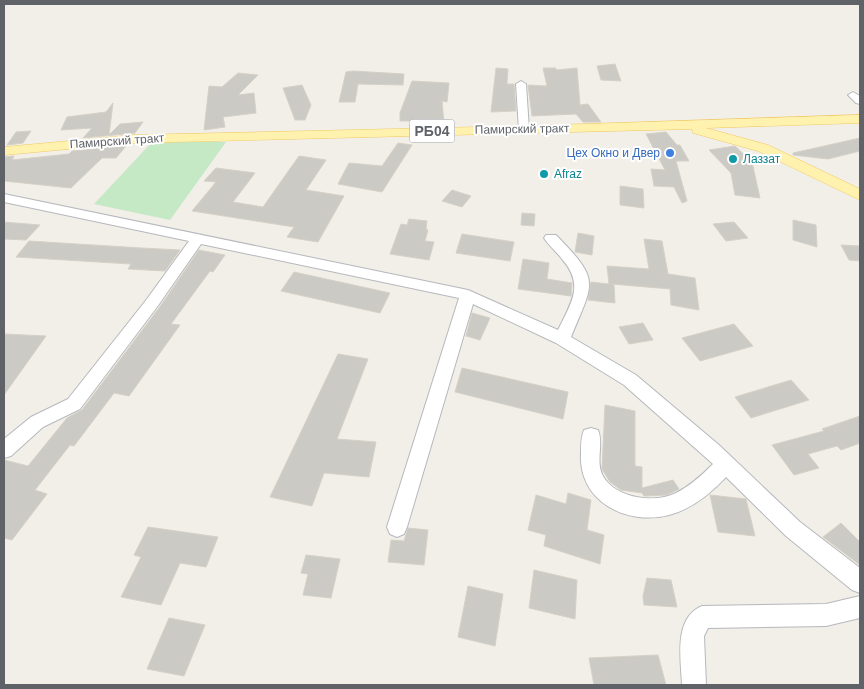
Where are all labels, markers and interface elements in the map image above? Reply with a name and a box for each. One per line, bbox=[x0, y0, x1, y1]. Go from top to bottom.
road number: РБ04 bbox=[410, 120, 454, 142]
street label: Памирский тракт bbox=[475, 121, 570, 137]
street label: Памирский тракт bbox=[69, 131, 165, 151]
place label: Цех Окно и Двер bbox=[566, 146, 660, 160]
marker: Цех Окно и Двер bbox=[664, 147, 676, 159]
place label: Лаззат bbox=[743, 152, 781, 166]
marker: Лаззат bbox=[727, 153, 739, 165]
place label: Afraz bbox=[554, 167, 582, 181]
marker: Afraz bbox=[538, 168, 550, 180]

